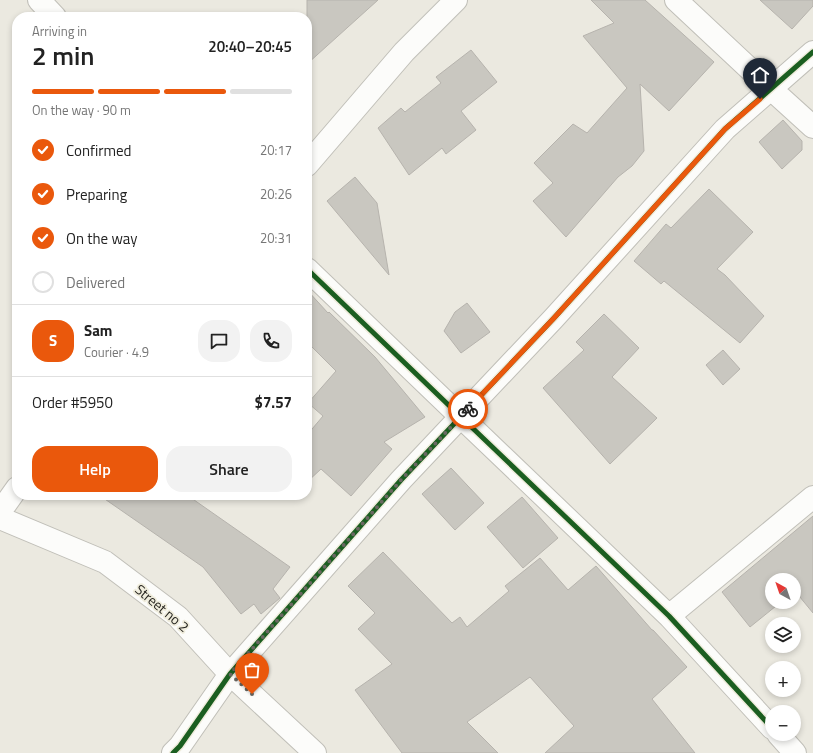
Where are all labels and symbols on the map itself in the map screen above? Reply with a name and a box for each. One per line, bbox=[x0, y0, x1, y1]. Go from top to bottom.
pin bbox=[743, 58, 777, 99]
courier bbox=[448, 389, 488, 429]
north arrow bbox=[765, 573, 801, 609]
street label: Street no 2 bbox=[131, 579, 194, 637]
pin bbox=[235, 653, 269, 694]

